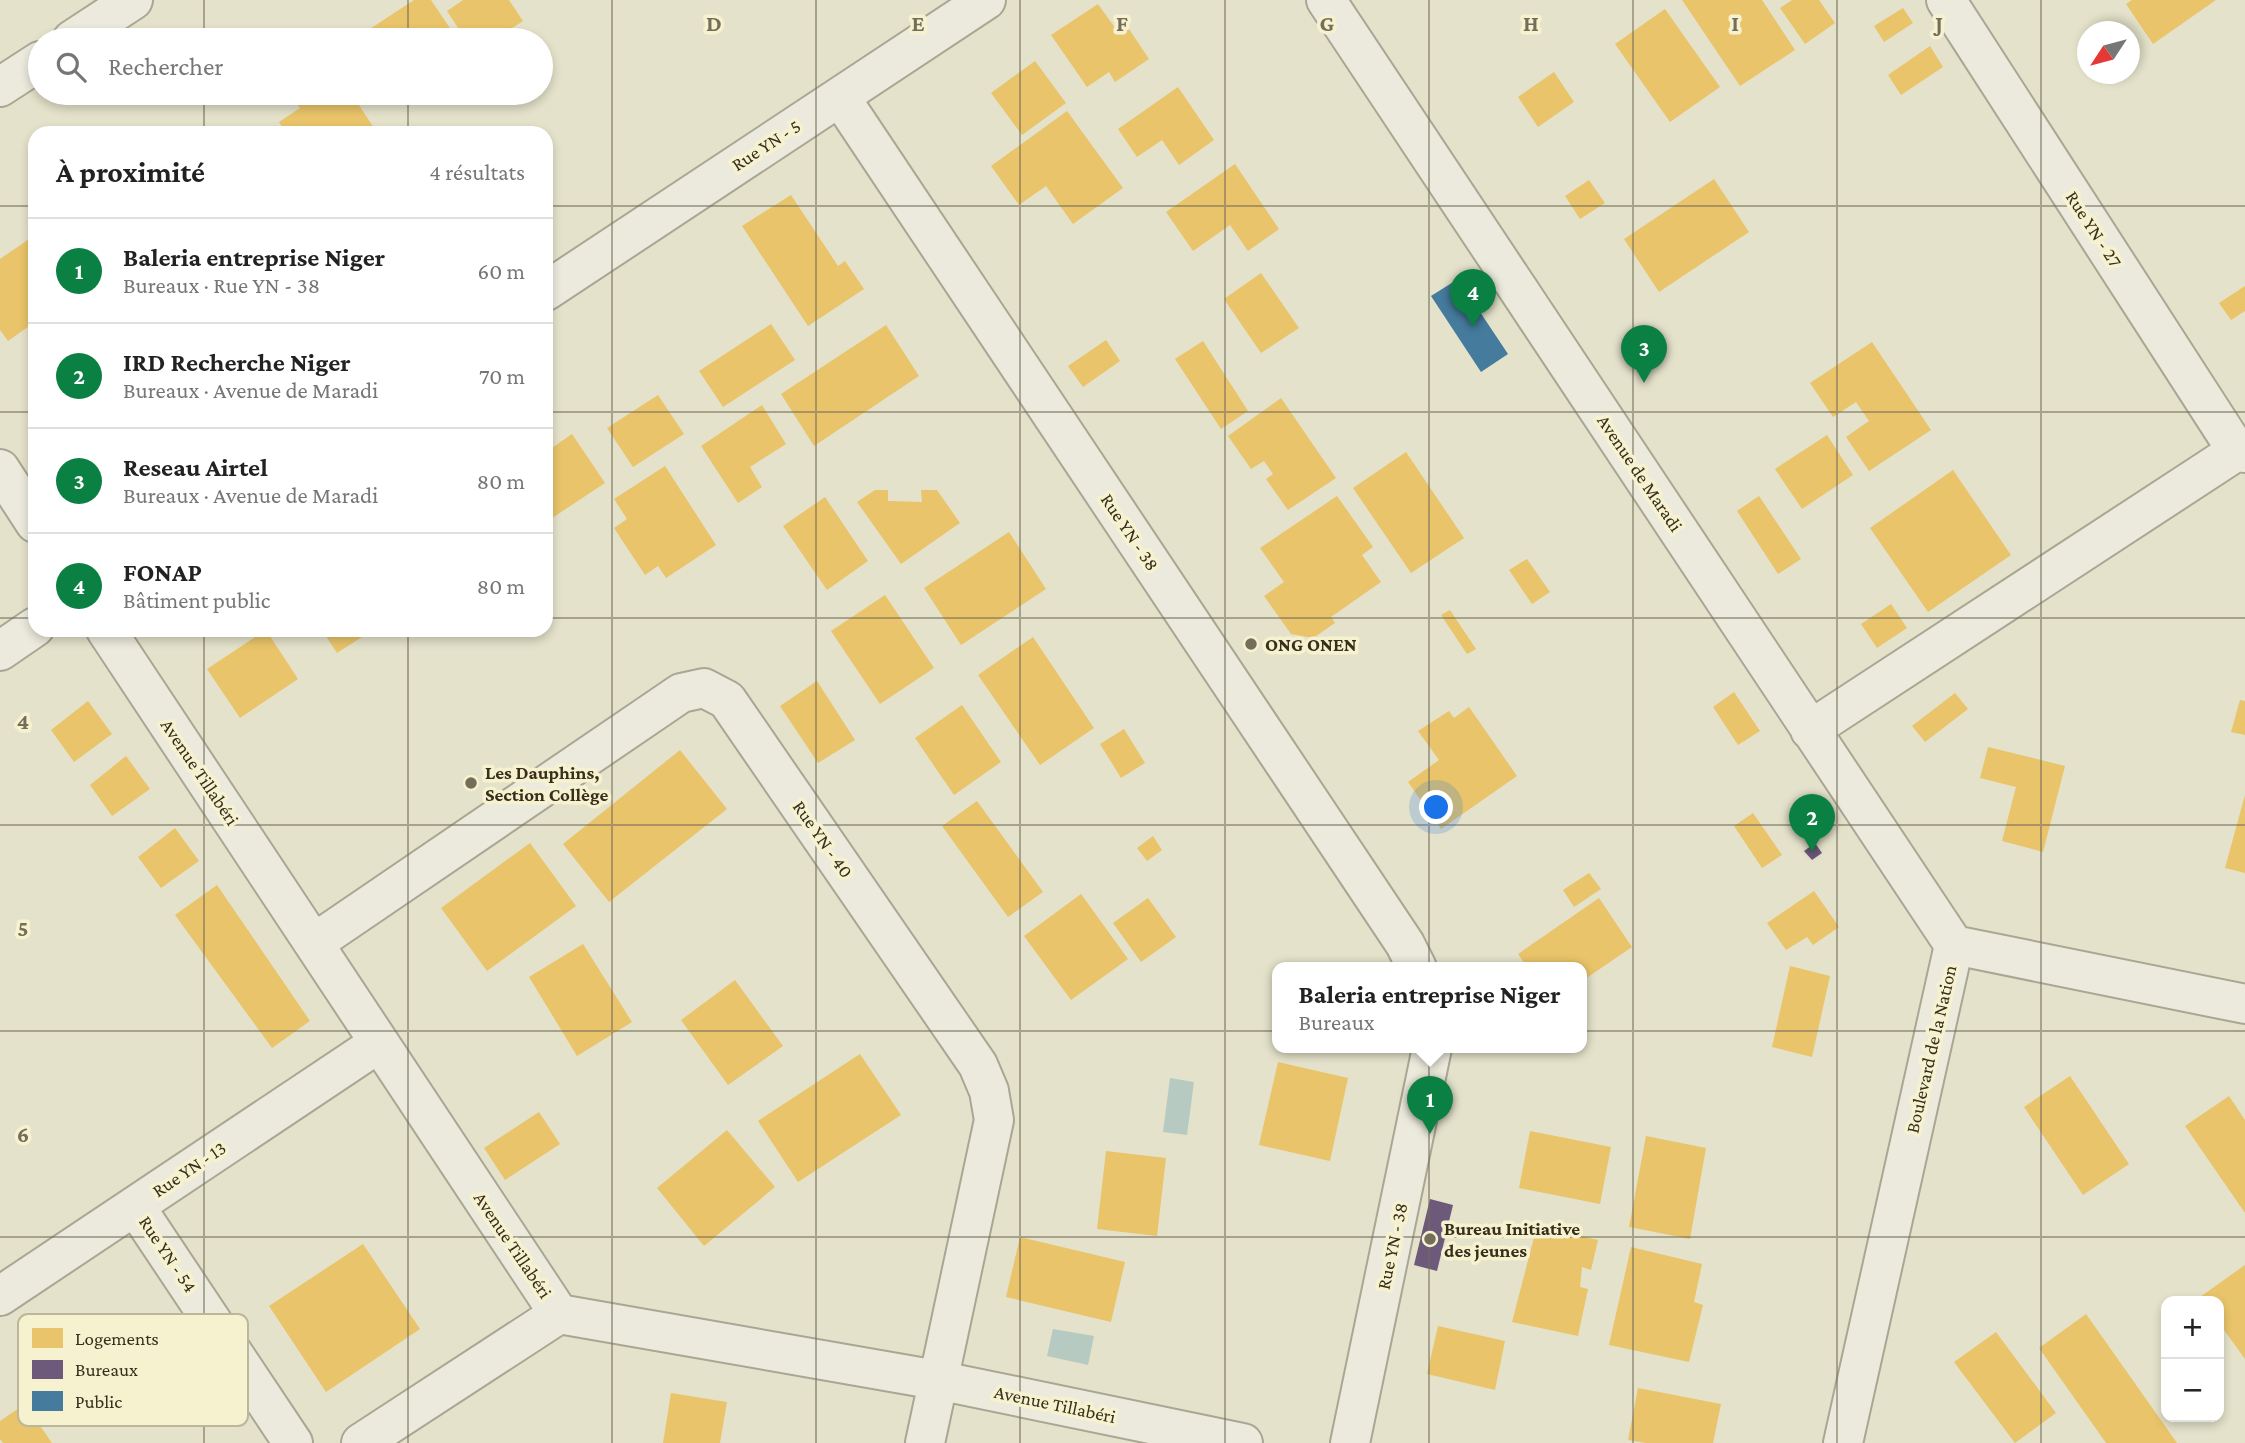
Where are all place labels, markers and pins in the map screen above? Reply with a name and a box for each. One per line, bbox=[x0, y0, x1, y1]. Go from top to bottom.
pin: 4 bbox=[1450, 269, 1496, 327]
pin: 3 bbox=[1621, 325, 1667, 383]
place label: ONG ONEN bbox=[1265, 634, 1357, 655]
marker: ONG ONEN bbox=[1243, 636, 1259, 652]
place label: Les Dauphins, Section Collège bbox=[485, 762, 608, 805]
marker: Les Dauphins, Section Collège bbox=[463, 775, 479, 791]
pin: 2 bbox=[1789, 794, 1835, 852]
pin: 1 bbox=[1407, 1076, 1453, 1134]
place label: Bureau Initiative des jeunes bbox=[1444, 1218, 1580, 1262]
marker: Bureau Initiative des jeunes bbox=[1422, 1231, 1438, 1247]

